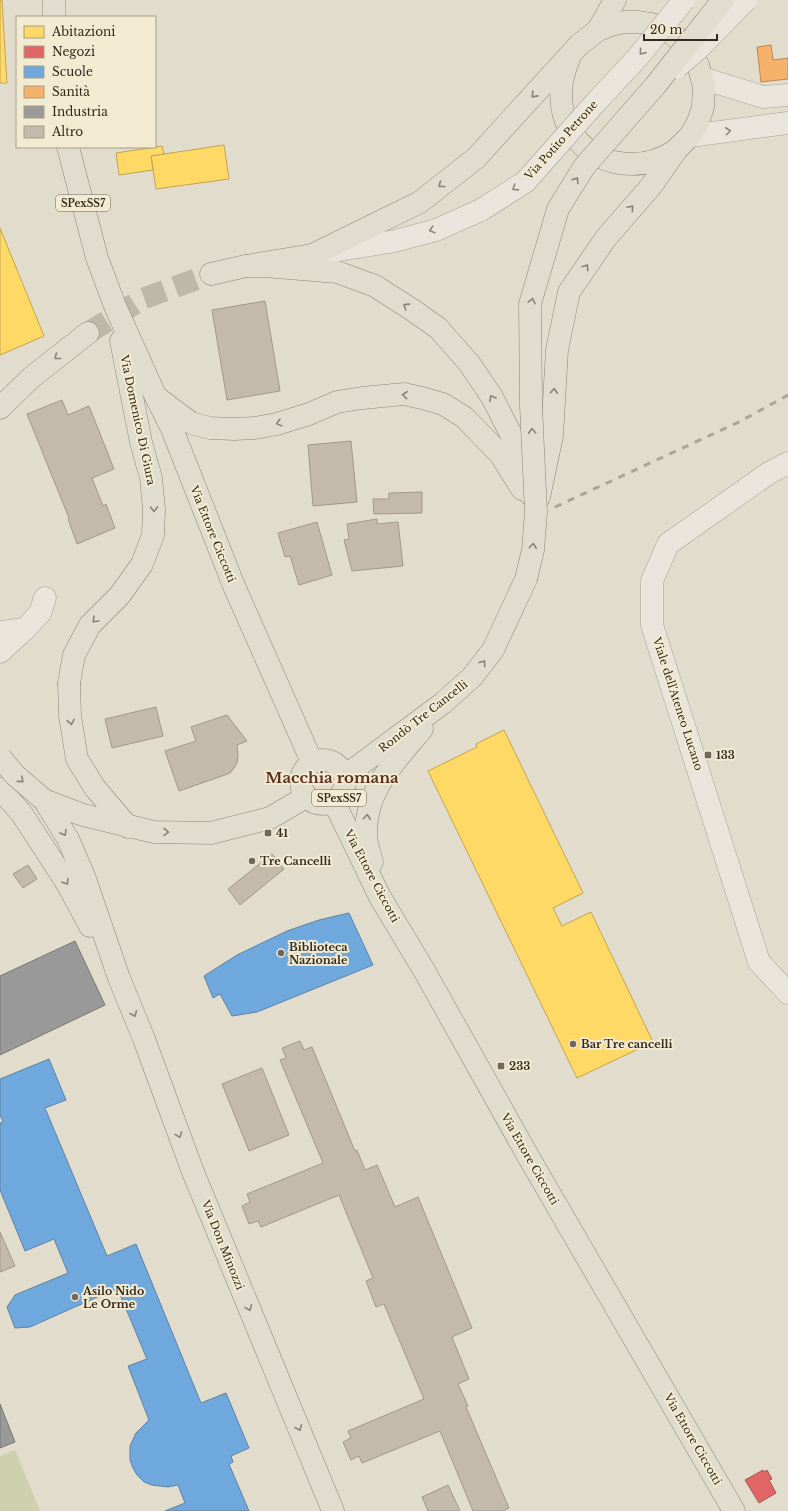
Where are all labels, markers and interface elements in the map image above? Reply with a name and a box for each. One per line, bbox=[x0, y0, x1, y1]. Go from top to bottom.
legend bbox=[16, 16, 156, 148]
scale bar bbox=[644, 16, 717, 42]
text: 20 m bbox=[650, 22, 682, 37]
text: Abitazioni bbox=[51, 24, 115, 39]
text: Negozi bbox=[52, 44, 95, 59]
one-way arrow bbox=[640, 48, 647, 55]
text: Scuole bbox=[52, 64, 93, 79]
text: Sanità bbox=[52, 84, 90, 99]
one-way arrow bbox=[532, 90, 539, 97]
street label: Via Potito Petrone bbox=[521, 97, 600, 183]
text: Industria bbox=[52, 104, 108, 119]
text: Altro bbox=[51, 124, 83, 139]
one-way arrow bbox=[725, 127, 731, 136]
one-way arrow bbox=[571, 177, 579, 184]
one-way arrow bbox=[439, 180, 446, 187]
one-way arrow bbox=[513, 183, 520, 190]
road number: SPexSS7 bbox=[56, 195, 110, 211]
one-way arrow bbox=[627, 205, 634, 213]
one-way arrow bbox=[429, 226, 436, 234]
one-way arrow bbox=[581, 264, 589, 271]
one-way arrow bbox=[527, 298, 535, 304]
one-way arrow bbox=[403, 303, 410, 310]
one-way arrow bbox=[55, 352, 62, 359]
street label: Via Domenico Di Giura bbox=[117, 353, 159, 487]
one-way arrow bbox=[550, 388, 559, 394]
one-way arrow bbox=[402, 391, 408, 400]
one-way arrow bbox=[489, 395, 496, 402]
one-way arrow bbox=[276, 418, 283, 427]
one-way arrow bbox=[528, 428, 536, 434]
street label: Via Ettore Ciccotti bbox=[187, 483, 239, 585]
one-way arrow bbox=[149, 506, 158, 512]
one-way arrow bbox=[528, 543, 537, 549]
one-way arrow bbox=[92, 615, 100, 623]
street label: Viale dell'Ateneo Lucano bbox=[650, 635, 706, 772]
one-way arrow bbox=[478, 661, 485, 668]
street label: Rondò Tre Cancelli bbox=[376, 677, 470, 755]
one-way arrow bbox=[66, 719, 75, 725]
place label: 133 bbox=[716, 748, 735, 762]
marker: 133 bbox=[703, 750, 713, 760]
district label: Macchia romana bbox=[265, 768, 399, 787]
one-way arrow bbox=[16, 775, 23, 782]
road number: SPexSS7 bbox=[312, 790, 366, 806]
one-way arrow bbox=[363, 814, 372, 820]
place label: 41 bbox=[276, 826, 288, 840]
street label: Via Ettore Ciccotti bbox=[341, 826, 402, 925]
one-way arrow bbox=[163, 828, 169, 836]
marker: 41 bbox=[263, 828, 273, 838]
one-way arrow bbox=[59, 829, 67, 836]
place label: Tre Cancelli bbox=[260, 854, 331, 868]
marker: Tre Cancelli bbox=[247, 856, 257, 866]
one-way arrow bbox=[61, 878, 69, 885]
place label: Biblioteca Nazionale bbox=[289, 940, 348, 967]
marker: Biblioteca Nazionale bbox=[276, 948, 286, 958]
one-way arrow bbox=[129, 1010, 137, 1017]
place label: Bar Tre cancelli bbox=[581, 1037, 672, 1051]
marker: Bar Tre cancelli bbox=[568, 1039, 578, 1049]
place label: 233 bbox=[509, 1059, 530, 1073]
marker: 233 bbox=[496, 1061, 506, 1071]
street label: Via Ettore Ciccotti bbox=[498, 1110, 562, 1207]
one-way arrow bbox=[175, 1132, 183, 1139]
street label: Via Don Minozzi bbox=[198, 1197, 247, 1292]
place label: Asilo Nido Le Orme bbox=[82, 1284, 144, 1311]
marker: Asilo Nido Le Orme bbox=[70, 1292, 80, 1302]
one-way arrow bbox=[244, 1303, 252, 1311]
street label: Via Ettore Ciccotti bbox=[661, 1390, 725, 1487]
one-way arrow bbox=[294, 1424, 302, 1431]

